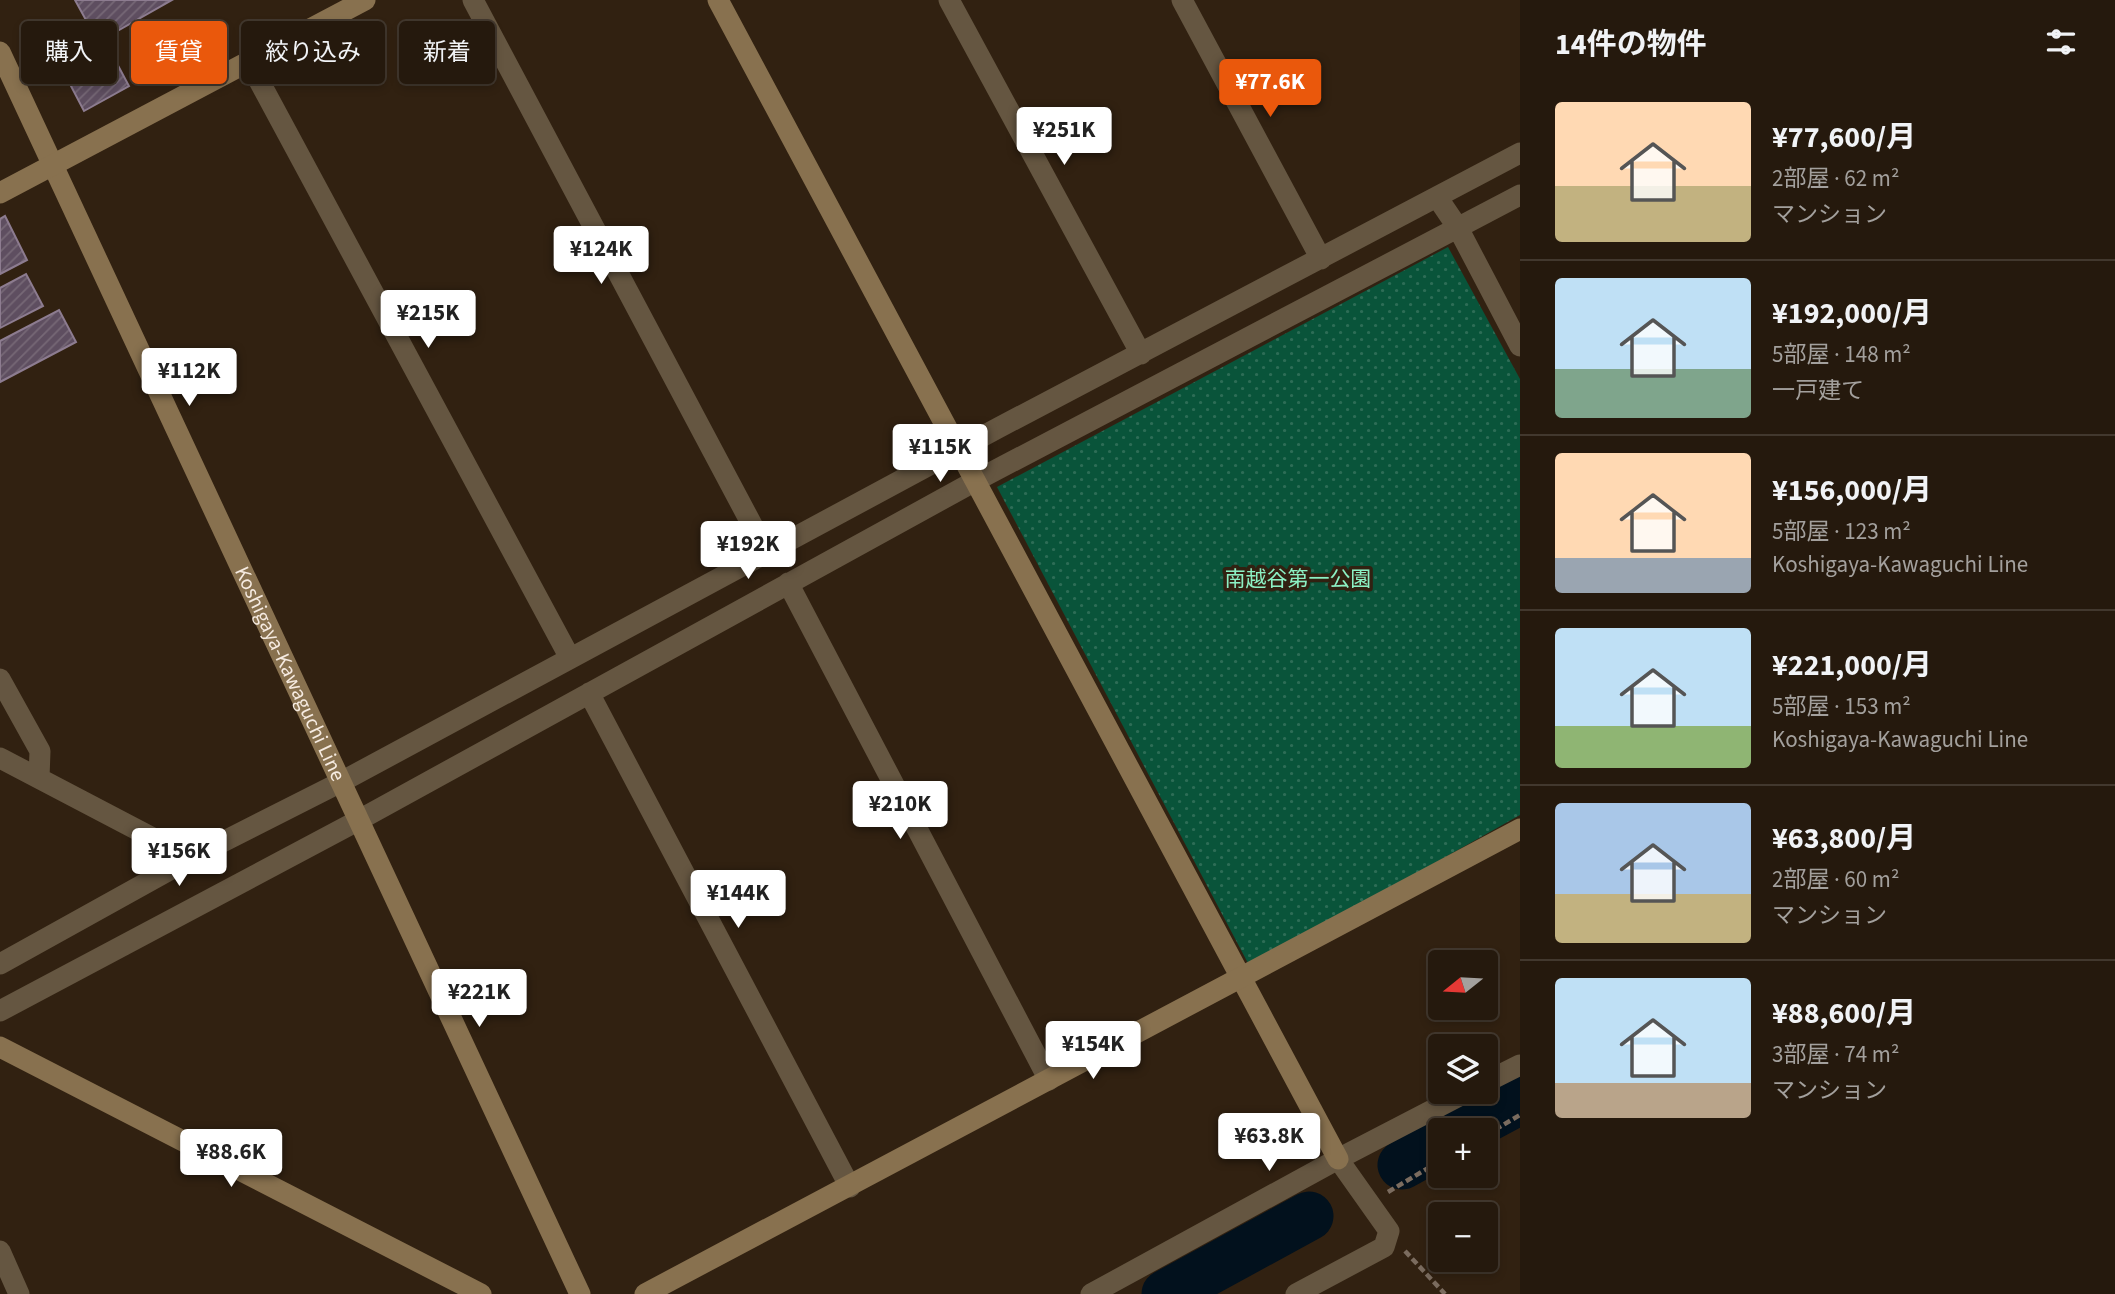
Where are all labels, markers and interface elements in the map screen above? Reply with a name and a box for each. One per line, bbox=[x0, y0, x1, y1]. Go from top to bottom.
chip: 購入 bbox=[21, 21, 117, 84]
chip: 賃貸 bbox=[131, 21, 227, 84]
chip: 絞り込み bbox=[241, 21, 385, 84]
chip: 新着 bbox=[399, 21, 495, 84]
text: 14件の物件 bbox=[1555, 23, 1707, 66]
icon: filters bbox=[2042, 23, 2080, 61]
pin: ¥77.6K bbox=[1213, 60, 1327, 119]
text: ¥77.6K bbox=[1235, 65, 1305, 98]
pin: ¥251K bbox=[1015, 108, 1113, 167]
text: ¥251K bbox=[1033, 113, 1095, 146]
text: ¥77,600/月 bbox=[1772, 116, 1916, 159]
icon: home bbox=[1611, 130, 1695, 214]
text: 2部屋 · 62 m² bbox=[1772, 162, 1899, 195]
text: マンション bbox=[1772, 198, 1887, 231]
pin: ¥124K bbox=[552, 226, 650, 286]
text: ¥124K bbox=[570, 232, 632, 265]
pin: ¥215K bbox=[379, 290, 477, 350]
text: ¥192,000/月 bbox=[1772, 292, 1932, 335]
text: ¥215K bbox=[397, 296, 459, 329]
icon: home bbox=[1611, 306, 1695, 390]
text: 5部屋 · 148 m² bbox=[1772, 338, 1911, 371]
pin: ¥112K bbox=[140, 348, 238, 408]
text: ¥112K bbox=[158, 354, 220, 387]
text: 一戸建て bbox=[1772, 374, 1864, 407]
pin: ¥115K bbox=[891, 424, 989, 484]
text: ¥115K bbox=[909, 430, 971, 463]
text: ¥156,000/月 bbox=[1772, 469, 1932, 512]
icon: home bbox=[1611, 481, 1695, 565]
text: 5部屋 · 123 m² bbox=[1772, 515, 1911, 548]
pin: ¥192K bbox=[699, 522, 797, 581]
text: ¥192K bbox=[717, 527, 779, 560]
text: Koshigaya-Kawaguchi Line bbox=[1772, 548, 2028, 581]
street label: Koshigaya-Kawaguchi Line bbox=[227, 561, 353, 786]
park label: 南越谷第一公園 bbox=[1225, 564, 1372, 594]
text: ¥221,000/月 bbox=[1772, 644, 1932, 687]
icon: home bbox=[1611, 656, 1695, 740]
text: 5部屋 · 153 m² bbox=[1772, 690, 1911, 723]
text: Koshigaya-Kawaguchi Line bbox=[1772, 723, 2028, 756]
pin: ¥210K bbox=[851, 782, 949, 841]
text: ¥210K bbox=[869, 787, 931, 820]
text: ¥63,800/月 bbox=[1772, 817, 1916, 860]
pin: ¥156K bbox=[130, 828, 228, 888]
icon: home bbox=[1611, 831, 1695, 915]
text: ¥156K bbox=[148, 834, 210, 867]
text: 2部屋 · 60 m² bbox=[1772, 863, 1899, 896]
pin: ¥144K bbox=[689, 870, 787, 930]
text: ¥144K bbox=[707, 876, 769, 909]
text: マンション bbox=[1772, 899, 1887, 932]
north arrow bbox=[1428, 950, 1498, 1020]
map controls bbox=[1428, 950, 1498, 1272]
pin: ¥221K bbox=[430, 970, 528, 1029]
text: ¥221K bbox=[448, 975, 510, 1008]
text: ¥88,600/月 bbox=[1772, 992, 1916, 1035]
icon: home bbox=[1611, 1006, 1695, 1090]
pin: ¥154K bbox=[1044, 1021, 1142, 1081]
text: ¥154K bbox=[1062, 1027, 1124, 1060]
button: layers bbox=[1428, 1034, 1498, 1104]
text: 3部屋 · 74 m² bbox=[1772, 1038, 1899, 1071]
text: マンション bbox=[1772, 1074, 1887, 1107]
pin: ¥63.8K bbox=[1212, 1114, 1326, 1173]
button: + bbox=[1428, 1118, 1498, 1188]
text: ¥63.8K bbox=[1234, 1119, 1304, 1152]
pin: ¥88.6K bbox=[174, 1130, 288, 1189]
text: ¥88.6K bbox=[196, 1135, 266, 1168]
button: − bbox=[1428, 1202, 1498, 1272]

